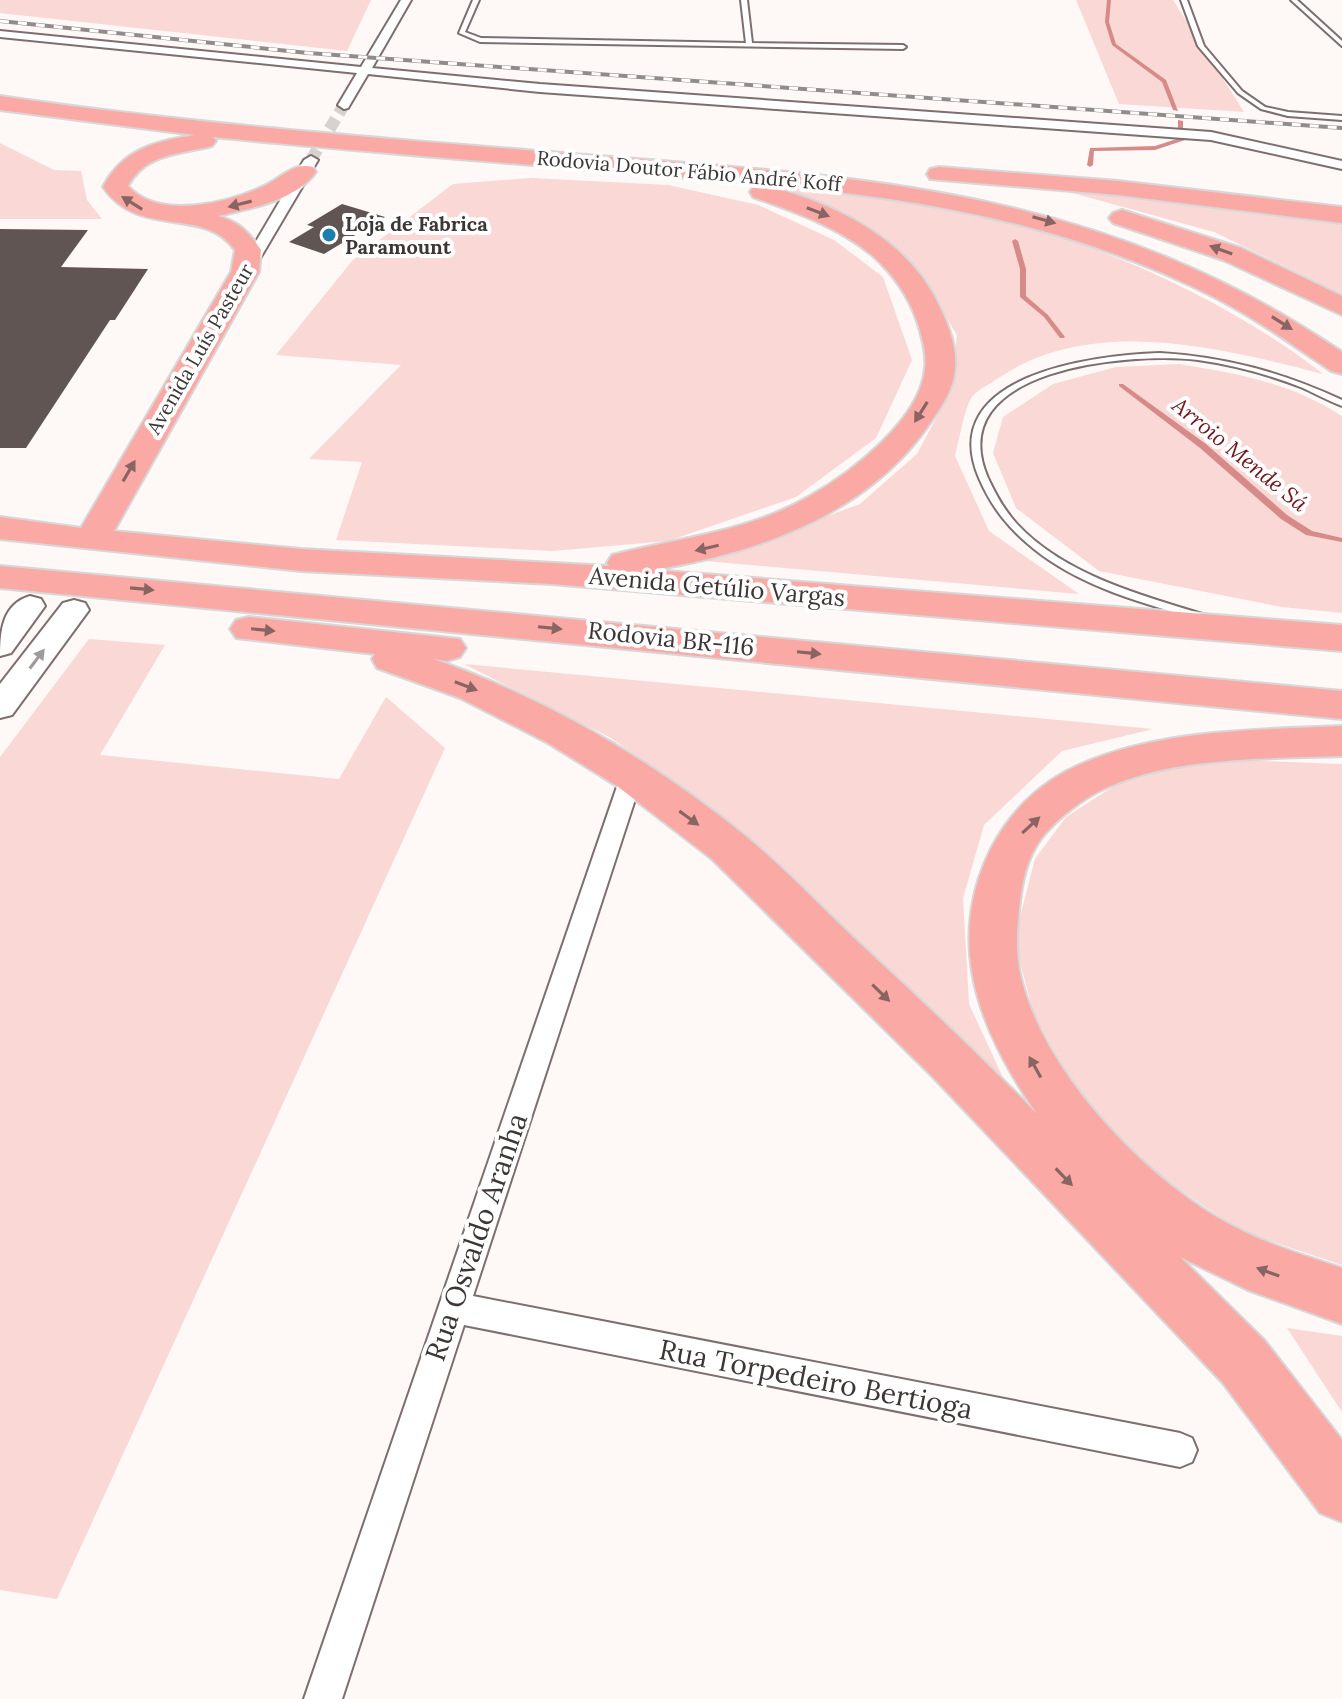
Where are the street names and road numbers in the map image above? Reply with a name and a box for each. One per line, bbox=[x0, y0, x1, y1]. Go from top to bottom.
street label: Rodovia Doutor Fábio André Koff bbox=[536, 145, 844, 196]
street label: Avenida Luís Pasteur bbox=[140, 259, 259, 439]
street label: Avenida Getúlio Vargas bbox=[587, 560, 846, 613]
street label: Rodovia BR-116 bbox=[586, 614, 756, 663]
street label: Rua Osvaldo Aranha bbox=[417, 1108, 535, 1366]
street label: Rua Torpedeiro Bertioga bbox=[656, 1331, 976, 1427]

